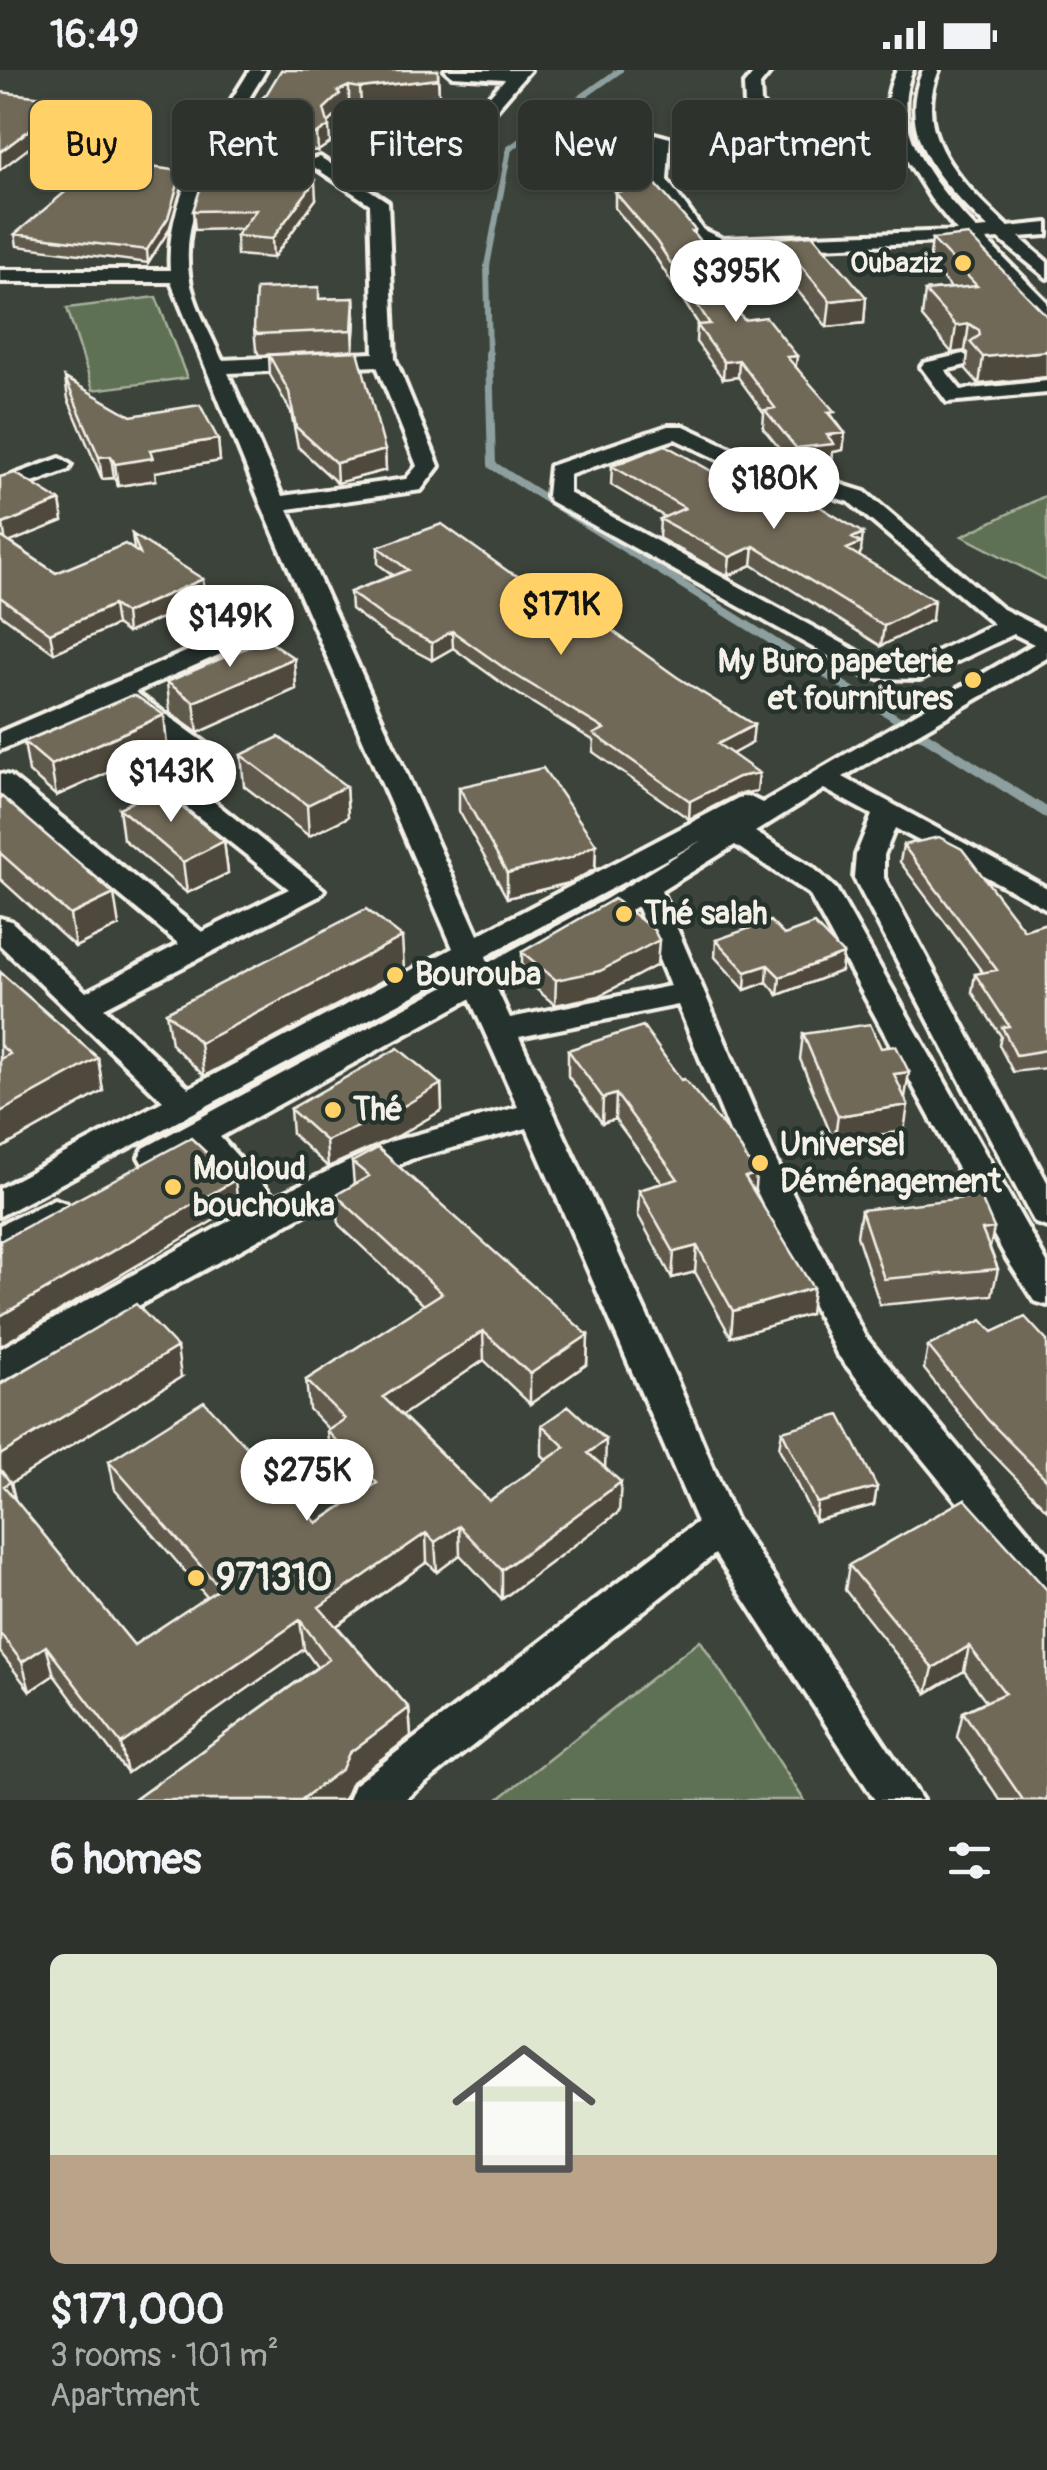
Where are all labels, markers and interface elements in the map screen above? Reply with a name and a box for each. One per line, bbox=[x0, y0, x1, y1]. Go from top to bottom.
text: 16:49 bbox=[50, 11, 139, 59]
chip: Buy bbox=[30, 100, 152, 190]
chip: Rent bbox=[172, 100, 313, 190]
chip: Filters bbox=[333, 100, 498, 190]
chip: New bbox=[518, 100, 652, 190]
chip: Apartment bbox=[672, 100, 906, 190]
pin: $395K bbox=[666, 240, 806, 325]
place label: Oubaziz bbox=[850, 246, 943, 281]
text: $395K bbox=[692, 252, 780, 292]
marker: Oubaziz bbox=[952, 252, 974, 274]
pin: $180K bbox=[704, 447, 844, 532]
text: $180K bbox=[730, 459, 818, 499]
pin: $171K bbox=[491, 573, 631, 658]
pin: $149K bbox=[160, 585, 300, 670]
text: $171K bbox=[522, 585, 600, 625]
text: $149K bbox=[188, 597, 272, 637]
place label: My Buro papeterie et fournitures bbox=[718, 642, 954, 719]
marker: My Buro papeterie et fournitures bbox=[962, 669, 984, 691]
pin: $143K bbox=[101, 740, 241, 825]
text: $143K bbox=[128, 752, 214, 792]
place label: Thé salah bbox=[643, 894, 767, 934]
marker: Thé salah bbox=[613, 903, 635, 925]
place label: Bourouba bbox=[415, 955, 541, 995]
marker: Bourouba bbox=[384, 964, 406, 986]
place label: Thé bbox=[352, 1090, 403, 1130]
marker: Thé bbox=[322, 1099, 344, 1121]
place label: Universel Déménagement bbox=[780, 1125, 1002, 1202]
place label: Mouloud bouchouka bbox=[193, 1149, 335, 1226]
marker: Universel Déménagement bbox=[749, 1152, 771, 1174]
marker: Mouloud bouchouka bbox=[162, 1176, 184, 1198]
pin: $275K bbox=[237, 1439, 377, 1524]
text: $275K bbox=[263, 1451, 351, 1491]
place label: 971310 bbox=[216, 1554, 333, 1602]
marker: 971310 bbox=[185, 1567, 207, 1589]
icon: filters bbox=[942, 1833, 997, 1888]
text: 6 homes bbox=[50, 1834, 201, 1886]
icon: home bbox=[434, 2019, 614, 2199]
text: $171,000 bbox=[50, 2284, 225, 2336]
text: 3 rooms · 101 m² bbox=[50, 2336, 279, 2376]
text: Apartment bbox=[50, 2376, 199, 2416]

